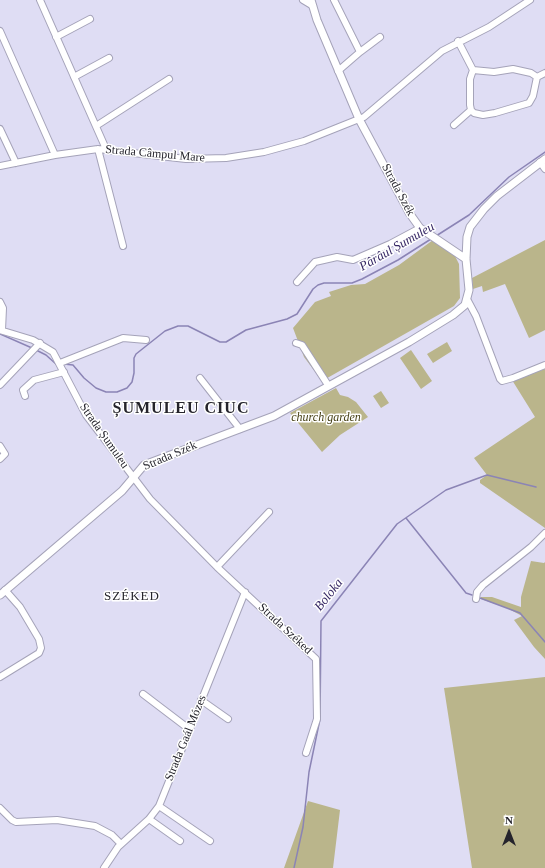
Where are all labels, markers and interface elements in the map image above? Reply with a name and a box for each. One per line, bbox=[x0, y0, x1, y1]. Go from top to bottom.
street label: Strada Câmpul Mare bbox=[105, 142, 205, 166]
street label: Strada Szék bbox=[378, 161, 418, 219]
water label: Pârâul Șumuleu bbox=[357, 219, 437, 275]
district label: ȘUMULEU CIUC bbox=[113, 399, 249, 419]
street label: Strada Șumuleu bbox=[76, 401, 132, 471]
park label: church garden bbox=[291, 411, 361, 425]
street label: Strada Szék bbox=[141, 438, 199, 474]
water label: Boloka bbox=[312, 576, 346, 614]
district label: SZÉKED bbox=[104, 589, 160, 605]
street label: Strada Széked bbox=[255, 600, 315, 658]
street label: Strada Gaál Mózes bbox=[162, 693, 210, 783]
north arrow bbox=[489, 812, 529, 852]
text: N bbox=[505, 814, 513, 826]

